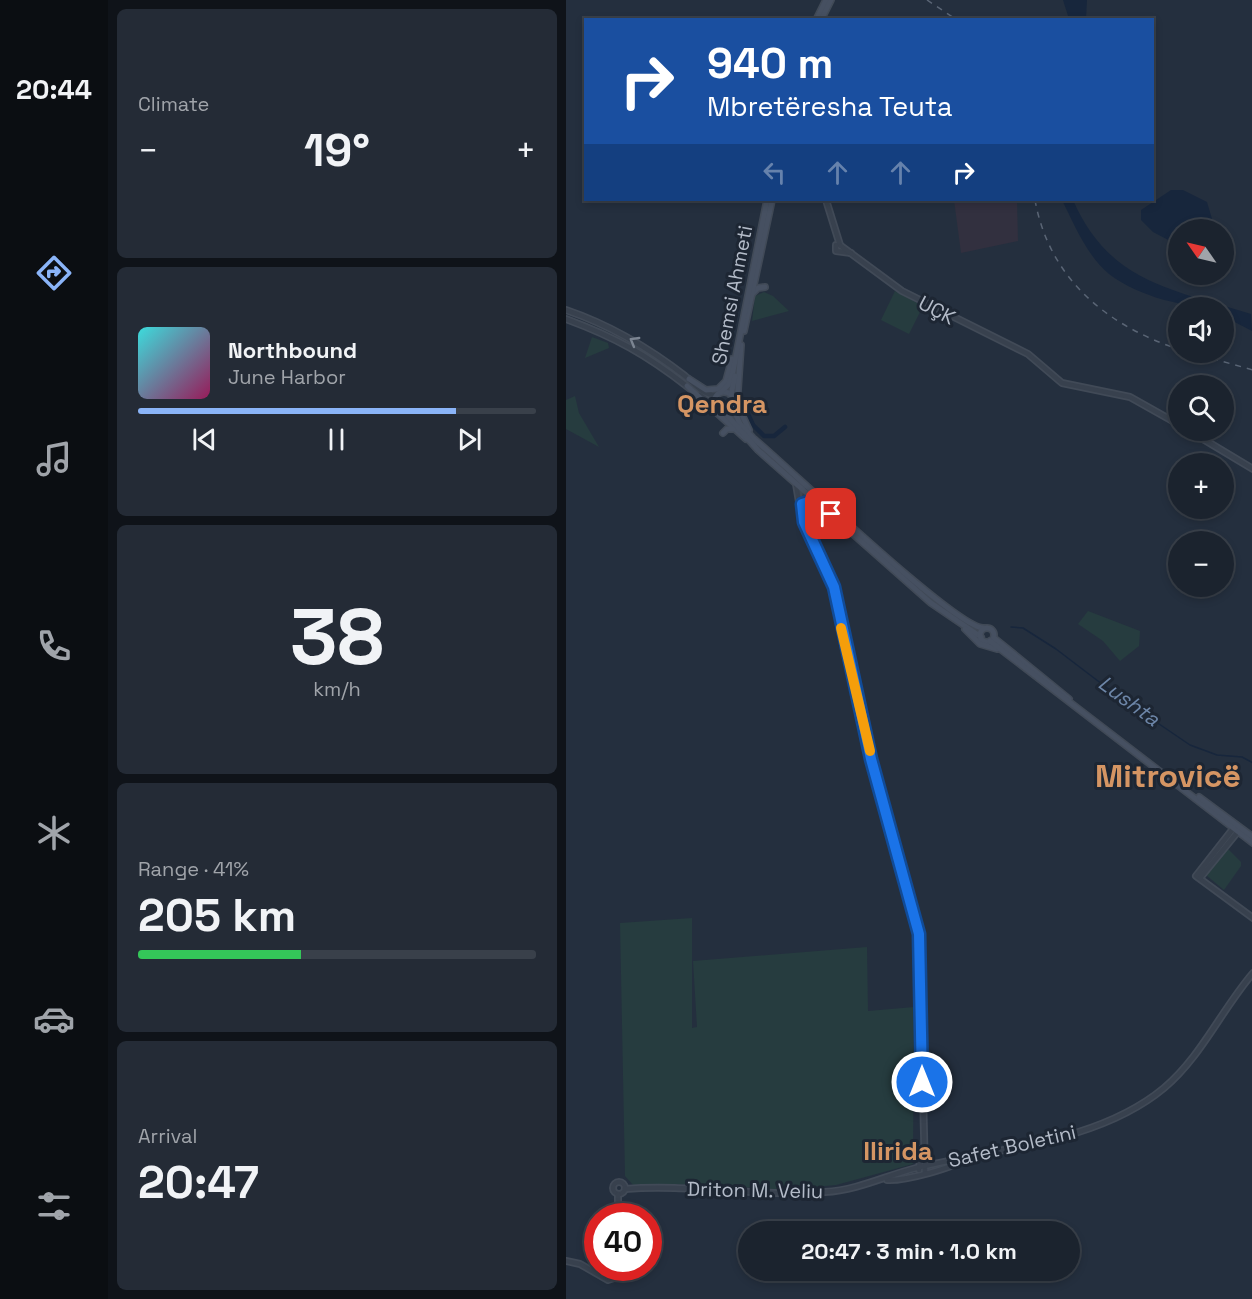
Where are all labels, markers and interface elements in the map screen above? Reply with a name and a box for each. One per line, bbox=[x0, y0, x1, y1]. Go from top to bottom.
text: 940 m bbox=[707, 37, 833, 90]
icon: right bbox=[608, 42, 686, 120]
text: 20:44 bbox=[16, 72, 92, 107]
text: Mbretëresha Teuta bbox=[707, 89, 953, 124]
text: Climate bbox=[138, 91, 209, 117]
text: 19° bbox=[304, 122, 370, 179]
text: − bbox=[138, 130, 158, 172]
text: + bbox=[516, 130, 536, 172]
icon: left bbox=[758, 156, 791, 189]
icon: ahead bbox=[821, 156, 854, 189]
icon: ahead bbox=[884, 156, 917, 189]
icon: right bbox=[947, 156, 980, 189]
north arrow bbox=[1168, 219, 1234, 285]
map controls bbox=[1168, 219, 1234, 597]
street label: Shemsi Ahmeti bbox=[706, 223, 758, 367]
icon: directions bbox=[33, 252, 75, 294]
street label: UÇK bbox=[914, 290, 960, 330]
button: sound bbox=[1168, 297, 1234, 363]
text: Northbound bbox=[228, 336, 357, 364]
one-way arrow bbox=[630, 336, 640, 348]
text: June Harbor bbox=[228, 364, 346, 390]
button: search bbox=[1168, 375, 1234, 441]
district label: Qendra bbox=[677, 387, 767, 421]
icon: previous bbox=[188, 423, 221, 456]
icon: pause bbox=[320, 423, 353, 456]
icon: next bbox=[453, 423, 486, 456]
icon: music bbox=[33, 438, 75, 480]
button: + bbox=[1168, 453, 1234, 519]
pin bbox=[805, 488, 856, 539]
icon: arrive bbox=[814, 497, 847, 530]
button: − bbox=[1168, 531, 1234, 597]
text: 38 bbox=[290, 587, 384, 687]
icon: phone bbox=[33, 625, 75, 667]
water label: Lushta bbox=[1093, 669, 1166, 732]
text: km/h bbox=[313, 676, 361, 702]
district label: Mitrovicë bbox=[1095, 756, 1241, 796]
icon: climate bbox=[33, 812, 75, 854]
text: Range · 41% bbox=[138, 856, 249, 882]
text: 205 km bbox=[138, 887, 296, 944]
icon: car bbox=[33, 998, 75, 1040]
position arrow bbox=[890, 1050, 954, 1114]
street label: Safet Boletini bbox=[946, 1119, 1078, 1173]
text: Arrival bbox=[138, 1123, 197, 1149]
district label: Ilirida bbox=[863, 1134, 933, 1168]
text: 20:47 bbox=[138, 1154, 259, 1211]
street label: Driton M. Veliu bbox=[687, 1176, 823, 1204]
icon: filters bbox=[33, 1185, 75, 1227]
speed limit sign: 40 bbox=[584, 1203, 662, 1281]
text: 20:47 · 3 min · 1.0 km bbox=[801, 1237, 1017, 1265]

